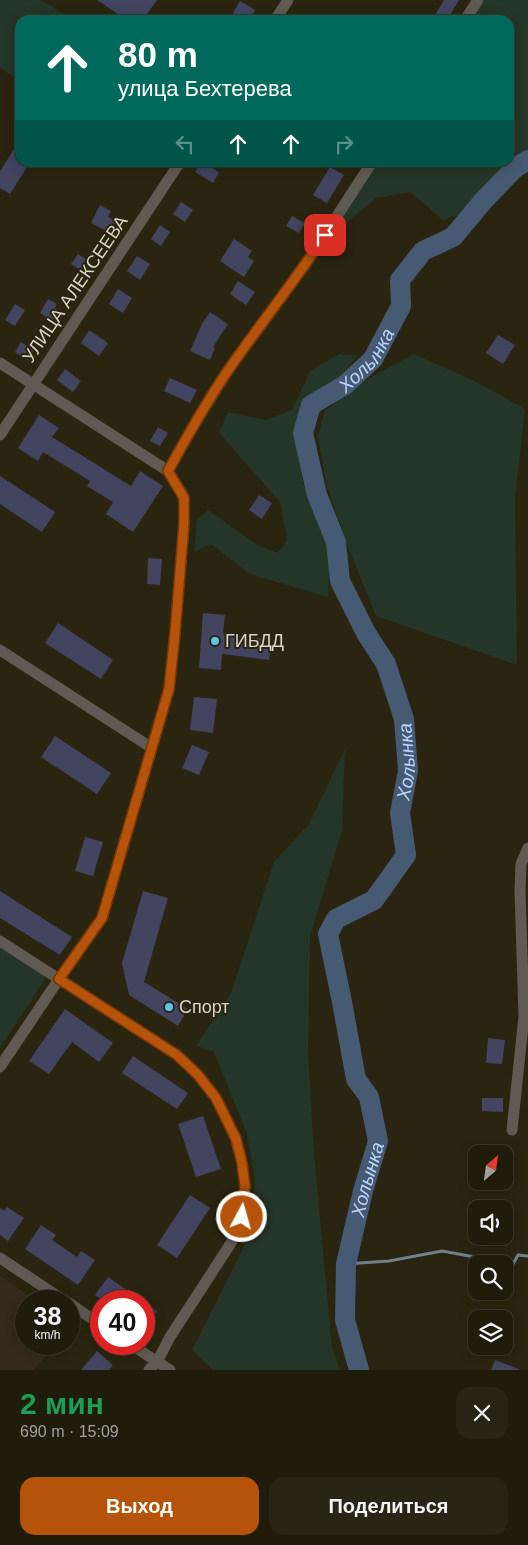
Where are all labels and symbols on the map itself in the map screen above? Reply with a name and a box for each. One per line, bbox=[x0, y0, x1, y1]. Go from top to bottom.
street label: УЛИЦА АЛЕКСЕЕВА bbox=[18, 212, 132, 366]
pin bbox=[304, 214, 346, 256]
water label: Холынка bbox=[333, 324, 398, 397]
place label: ГИБДД bbox=[225, 631, 284, 651]
marker: ГИБДД bbox=[209, 635, 221, 647]
water label: Холынка bbox=[392, 723, 419, 803]
place label: Спорт bbox=[179, 997, 230, 1017]
marker: Спорт bbox=[163, 1001, 175, 1013]
water label: Холынка bbox=[347, 1139, 388, 1220]
north arrow bbox=[468, 1145, 512, 1190]
position arrow bbox=[215, 1190, 267, 1242]
speed limit sign: 40 bbox=[90, 1290, 155, 1355]

